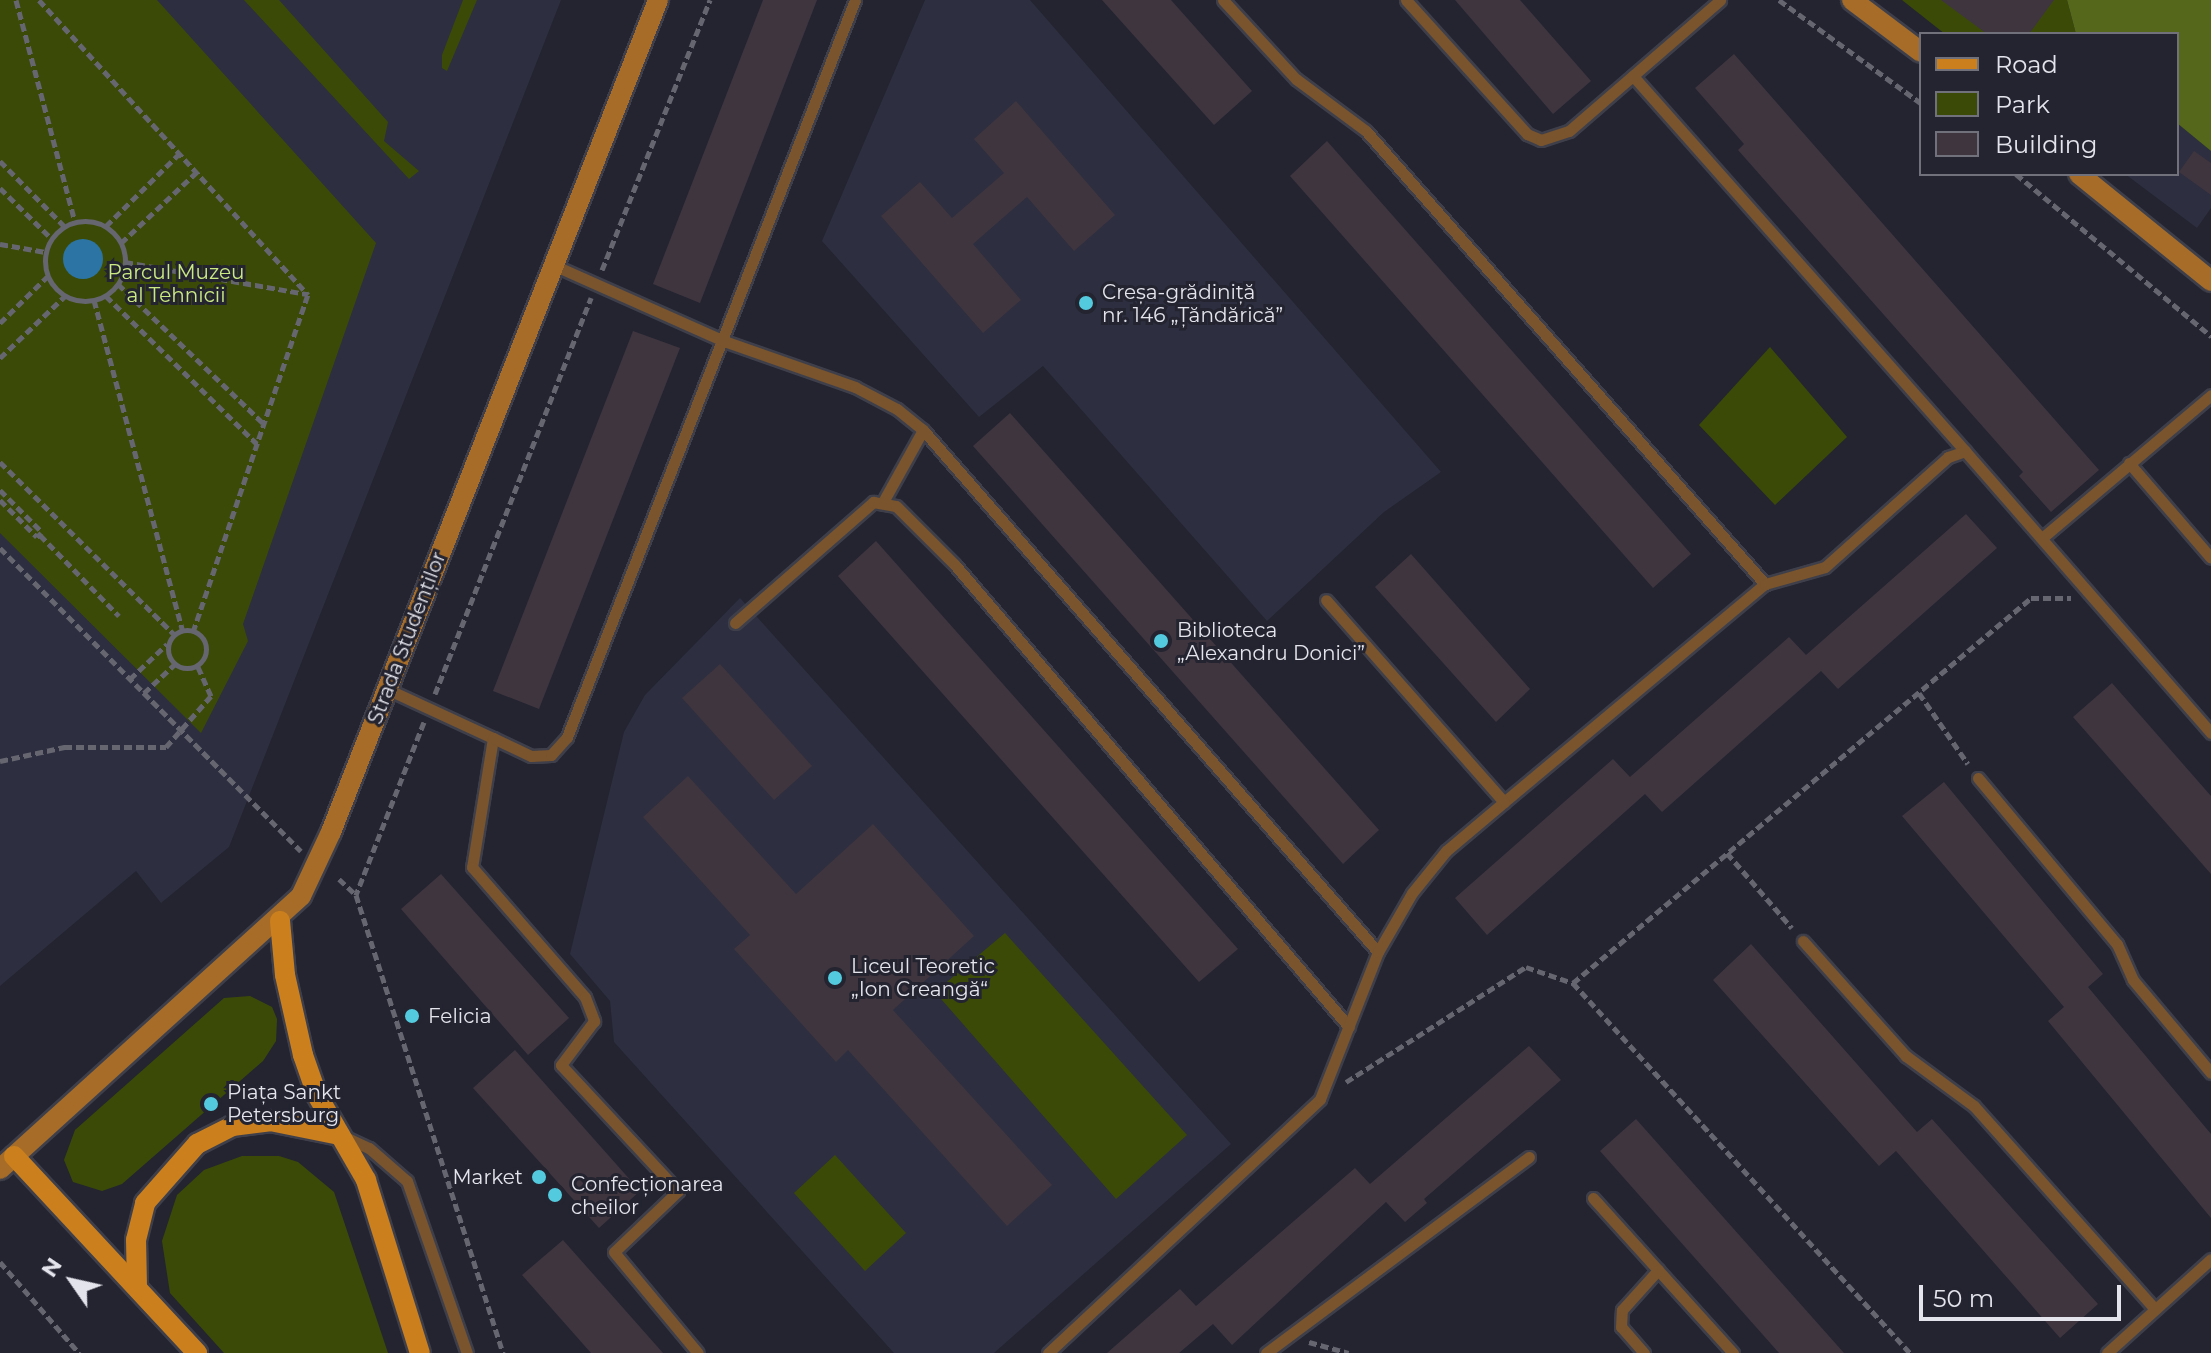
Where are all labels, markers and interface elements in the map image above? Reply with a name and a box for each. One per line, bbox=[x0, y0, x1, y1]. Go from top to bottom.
legend bbox=[1919, 32, 2179, 176]
text: Road bbox=[1995, 50, 2058, 79]
text: Park bbox=[1995, 90, 2050, 119]
text: Building bbox=[1995, 130, 2098, 159]
park label: Parcul Muzeu al Tehnicii bbox=[107, 261, 245, 308]
place label: Creșa-grădiniță nr. 146 „Țăndărică” bbox=[1102, 280, 1283, 327]
marker: Creșa-grădiniță nr. 146 „Țăndărică” bbox=[1077, 294, 1095, 312]
street label: Strada Studenților bbox=[363, 549, 451, 727]
place label: Biblioteca „Alexandru Donici” bbox=[1177, 618, 1365, 665]
marker: Biblioteca „Alexandru Donici” bbox=[1152, 632, 1170, 650]
place label: Liceul Teoretic „Ion Creangă“ bbox=[851, 954, 995, 1001]
marker: Liceul Teoretic „Ion Creangă“ bbox=[826, 969, 844, 987]
place label: Felicia bbox=[428, 1004, 491, 1028]
marker: Felicia bbox=[403, 1007, 421, 1025]
place label: Piața Sankt Petersburg bbox=[227, 1080, 341, 1127]
marker: Piața Sankt Petersburg bbox=[202, 1095, 220, 1113]
place label: Market bbox=[452, 1165, 523, 1189]
marker: Market bbox=[530, 1168, 548, 1186]
place label: Confecționarea cheilor bbox=[571, 1172, 724, 1219]
marker: Confecționarea cheilor bbox=[546, 1186, 564, 1204]
north arrow bbox=[32, 1241, 112, 1321]
text: N bbox=[36, 1252, 68, 1282]
scale bar bbox=[1923, 1269, 2125, 1319]
text: 50 m bbox=[1933, 1284, 1994, 1313]

